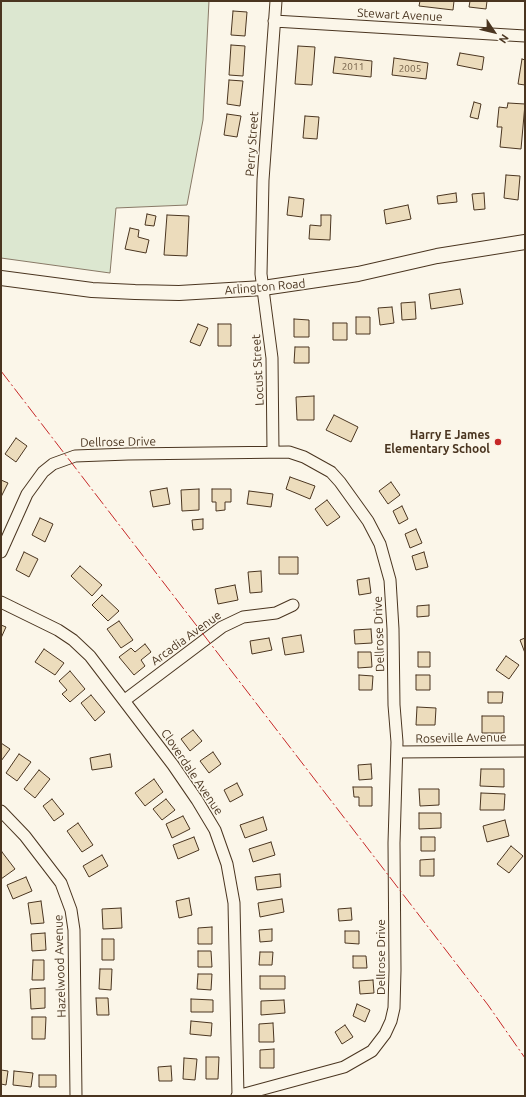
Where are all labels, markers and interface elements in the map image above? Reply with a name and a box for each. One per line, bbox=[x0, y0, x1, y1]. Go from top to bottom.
street label: Stewart Avenue bbox=[357, 6, 443, 24]
north arrow bbox=[474, 12, 514, 52]
text: N bbox=[497, 32, 511, 46]
house number: 2011 bbox=[342, 61, 364, 73]
house number: 2005 bbox=[399, 63, 421, 75]
street label: Perry Street bbox=[243, 111, 261, 177]
street label: Arlington Road bbox=[224, 276, 306, 298]
street label: Locust Street bbox=[249, 334, 267, 406]
place label: Harry E James Elementary School bbox=[384, 428, 490, 456]
street label: Dellrose Drive bbox=[80, 434, 156, 450]
marker: Harry E James Elementary School bbox=[493, 437, 503, 447]
street label: Dellrose Drive bbox=[370, 596, 388, 672]
street label: Arcadia Avenue bbox=[148, 608, 224, 668]
street label: Cloverdale Avenue bbox=[158, 726, 226, 818]
street label: Roseville Avenue bbox=[415, 730, 507, 746]
street label: Hazelwood Avenue bbox=[51, 914, 69, 1018]
street label: Dellrose Drive bbox=[374, 919, 388, 995]

